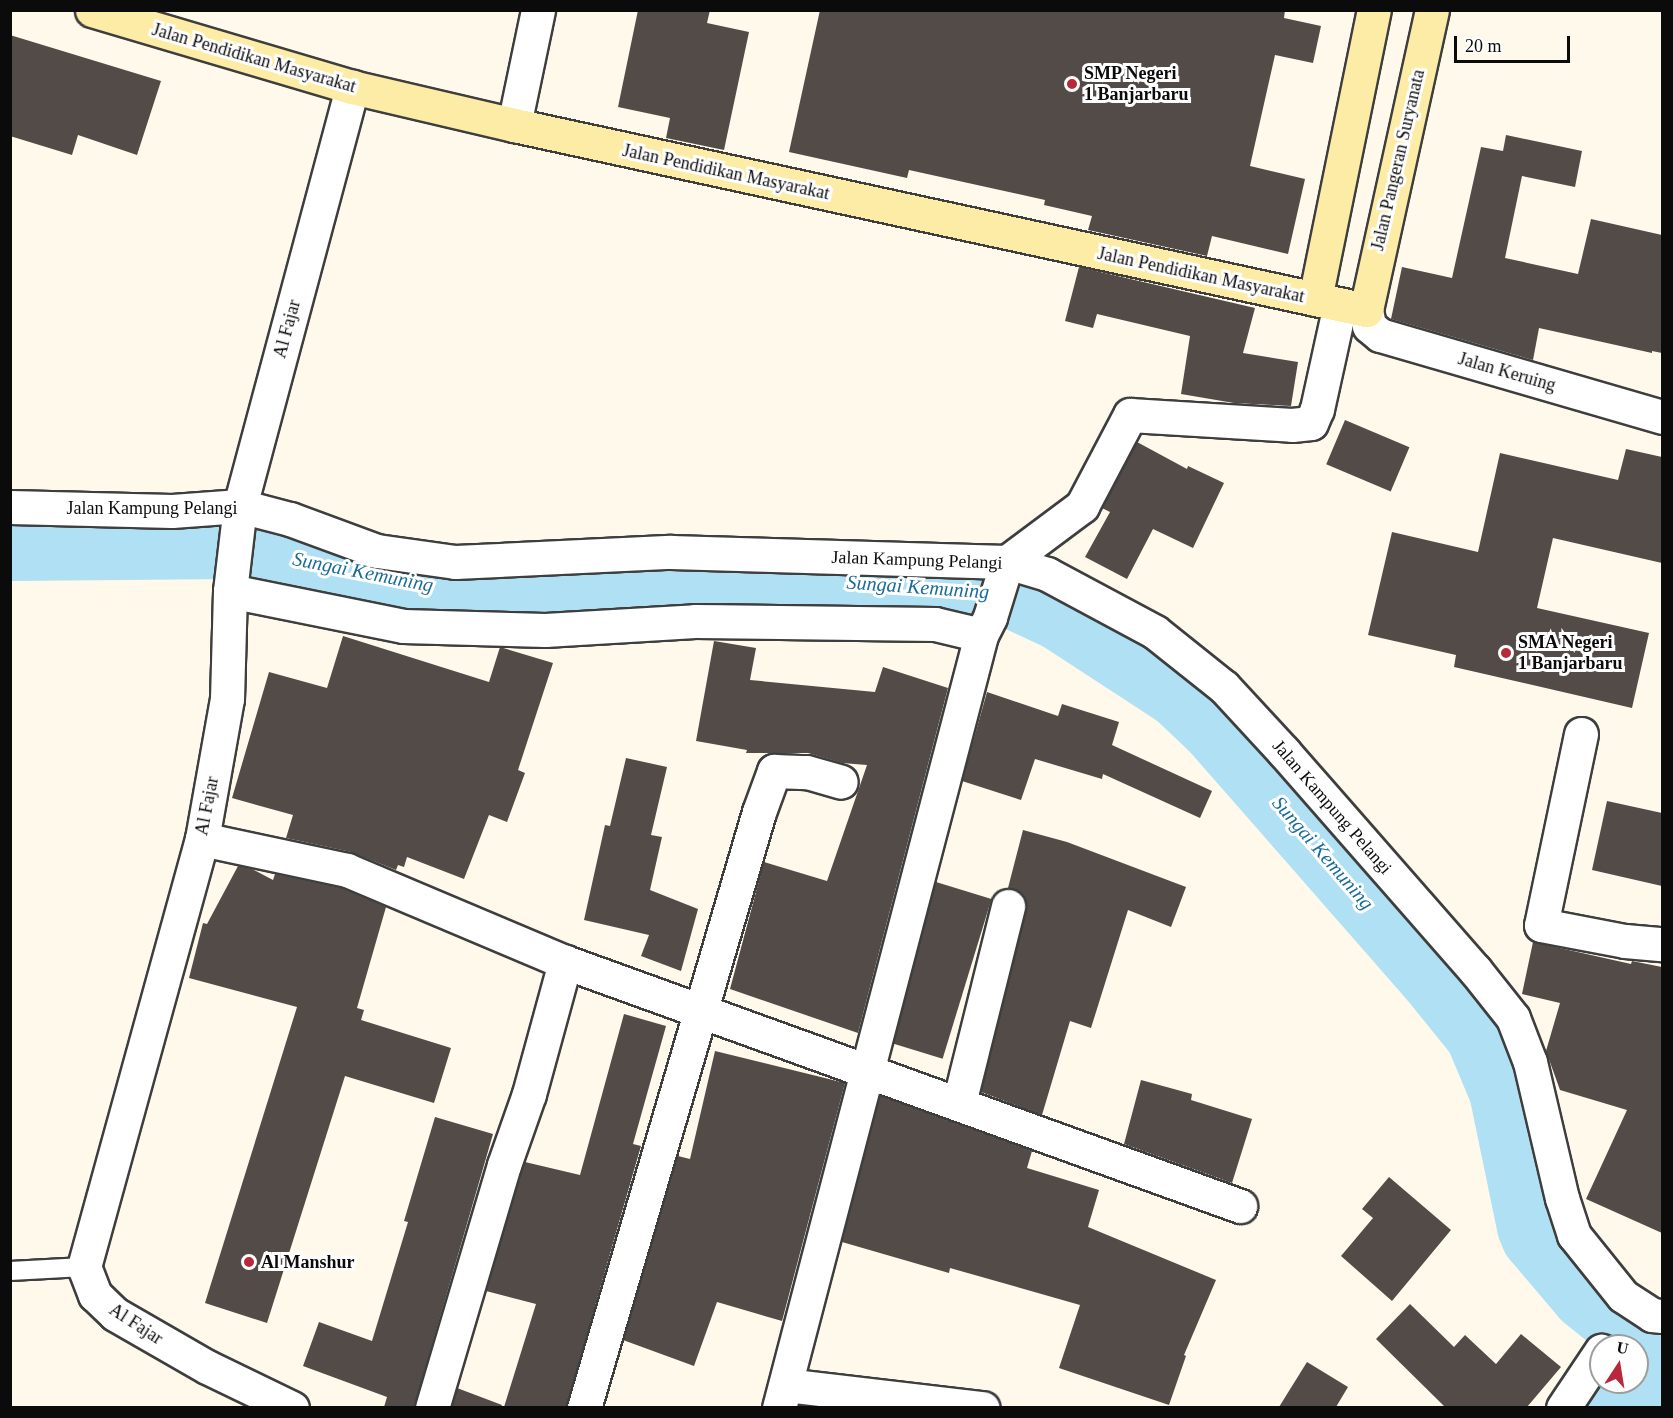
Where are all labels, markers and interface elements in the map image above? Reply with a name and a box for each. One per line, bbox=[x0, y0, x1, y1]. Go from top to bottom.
street label: Jalan Pendidikan Masyarakat bbox=[150, 19, 358, 97]
scale bar bbox=[1457, 24, 1572, 62]
text: 20 m bbox=[1465, 36, 1502, 56]
place label: SMP Negeri 1 Banjarbaru bbox=[1084, 63, 1189, 106]
street label: Jalan Pangeran Suryanata bbox=[1367, 67, 1429, 253]
marker: SMP Negeri 1 Banjarbaru bbox=[1065, 77, 1079, 91]
street label: Jalan Pendidikan Masyarakat bbox=[621, 140, 831, 204]
street label: Jalan Pendidikan Masyarakat bbox=[1096, 243, 1306, 307]
street label: Al Fajar bbox=[269, 297, 305, 361]
street label: Jalan Keruing bbox=[1456, 348, 1558, 396]
street label: Jalan Kampung Pelangi bbox=[67, 497, 237, 519]
street label: Jalan Kampung Pelangi bbox=[831, 546, 1003, 574]
water label: Sungai Kemuning bbox=[291, 547, 435, 597]
water label: Sungai Kemuning bbox=[846, 570, 990, 604]
place label: SMA Negeri 1 Banjarbaru bbox=[1518, 632, 1623, 674]
marker: SMA Negeri 1 Banjarbaru bbox=[1499, 646, 1513, 660]
street label: Jalan Kampung Pelangi bbox=[1268, 735, 1396, 879]
street label: Al Fajar bbox=[191, 775, 223, 837]
water label: Sungai Kemuning bbox=[1267, 791, 1379, 915]
place label: Al Manshur bbox=[261, 1251, 355, 1273]
marker: Al Manshur bbox=[242, 1255, 256, 1269]
street label: Al Fajar bbox=[105, 1299, 167, 1349]
north arrow bbox=[1589, 1334, 1649, 1394]
text: U bbox=[1615, 1338, 1630, 1357]

